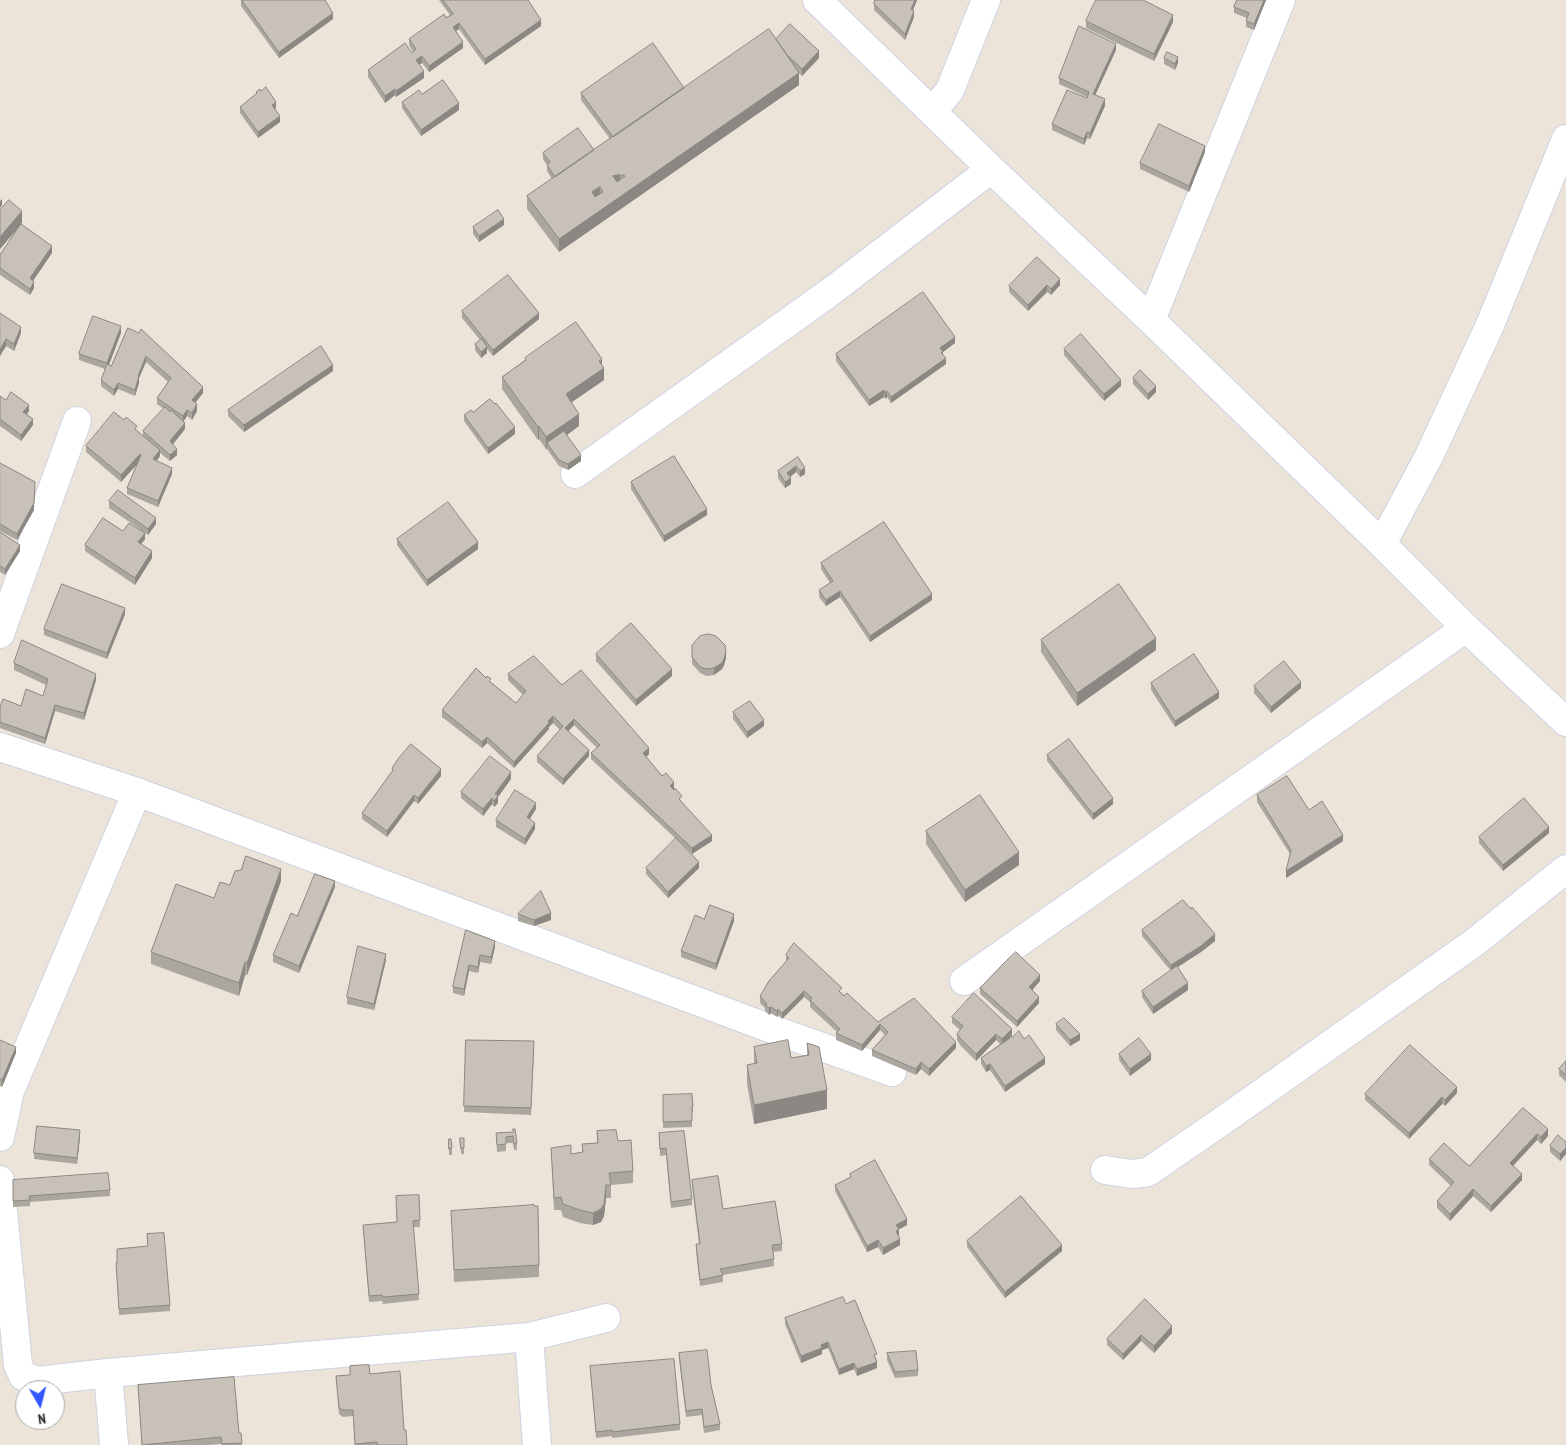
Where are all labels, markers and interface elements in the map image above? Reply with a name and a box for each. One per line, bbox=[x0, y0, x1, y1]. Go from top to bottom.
north arrow bbox=[15, 1380, 65, 1430]
text: N bbox=[37, 1409, 47, 1428]

